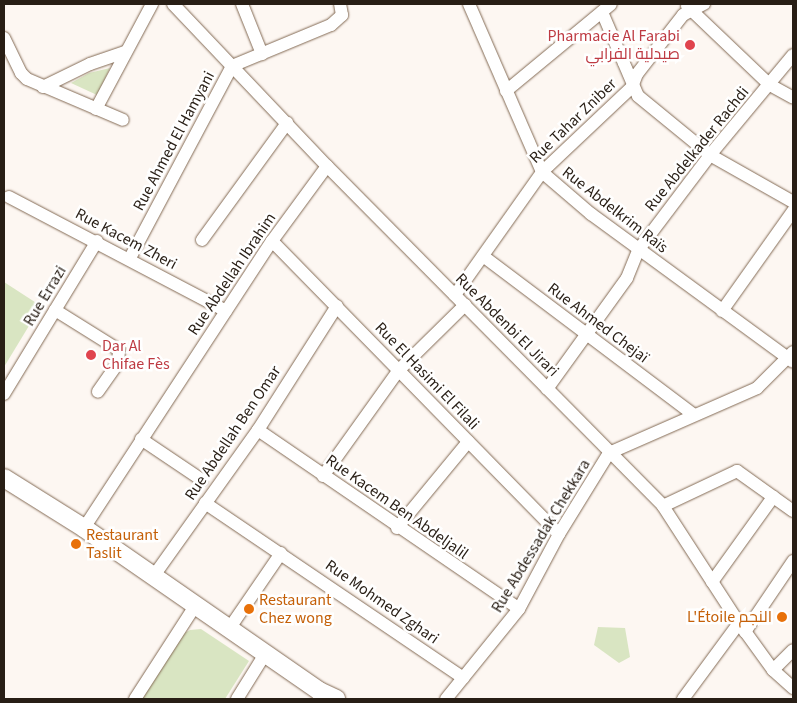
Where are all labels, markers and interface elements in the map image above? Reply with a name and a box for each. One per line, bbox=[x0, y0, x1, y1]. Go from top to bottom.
place label: Pharmacie Al Farabi صيدلية الفرابي bbox=[548, 26, 680, 64]
marker: Pharmacie Al Farabi صيدلية الفرابي bbox=[684, 39, 696, 51]
street label: Rue Ahmed El Hamyani bbox=[129, 68, 219, 214]
street label: Rue Tahar Zniber bbox=[525, 75, 621, 167]
street label: Rue Abdelkader Rachdi bbox=[641, 83, 753, 215]
street label: Rue Abdelkrim Raïs bbox=[558, 163, 672, 257]
street label: Rue Kacem Zheri bbox=[72, 204, 180, 274]
street label: Rue Abdellah Ibrahim bbox=[184, 209, 280, 339]
street label: Rue Errazi bbox=[20, 262, 70, 330]
street label: Rue Abdenbi El Jirari bbox=[451, 269, 563, 381]
street label: Rue Ahmed Chejaï bbox=[544, 279, 652, 367]
street label: Rue El Hasimi El Filali bbox=[371, 318, 483, 434]
place label: Dar Al Chifae Fès bbox=[102, 336, 170, 374]
marker: Dar Al Chifae Fès bbox=[84, 348, 98, 362]
street label: Rue Abdellah Ben Omar bbox=[181, 362, 285, 504]
street label: Rue Kacem Ben Abdeljalil bbox=[322, 450, 472, 564]
street label: Rue Abdessadak Chekkara bbox=[488, 456, 594, 616]
place label: Restaurant Taslit bbox=[86, 525, 158, 563]
marker: Restaurant Taslit bbox=[70, 538, 82, 550]
street label: Rue Mohmed Zghari bbox=[322, 556, 442, 648]
place label: Restaurant Chez wong bbox=[259, 590, 332, 628]
marker: Restaurant Chez wong bbox=[243, 603, 255, 615]
place label: L'Étoile النجم bbox=[687, 607, 772, 627]
marker: L'Étoile النجم bbox=[776, 611, 788, 623]

